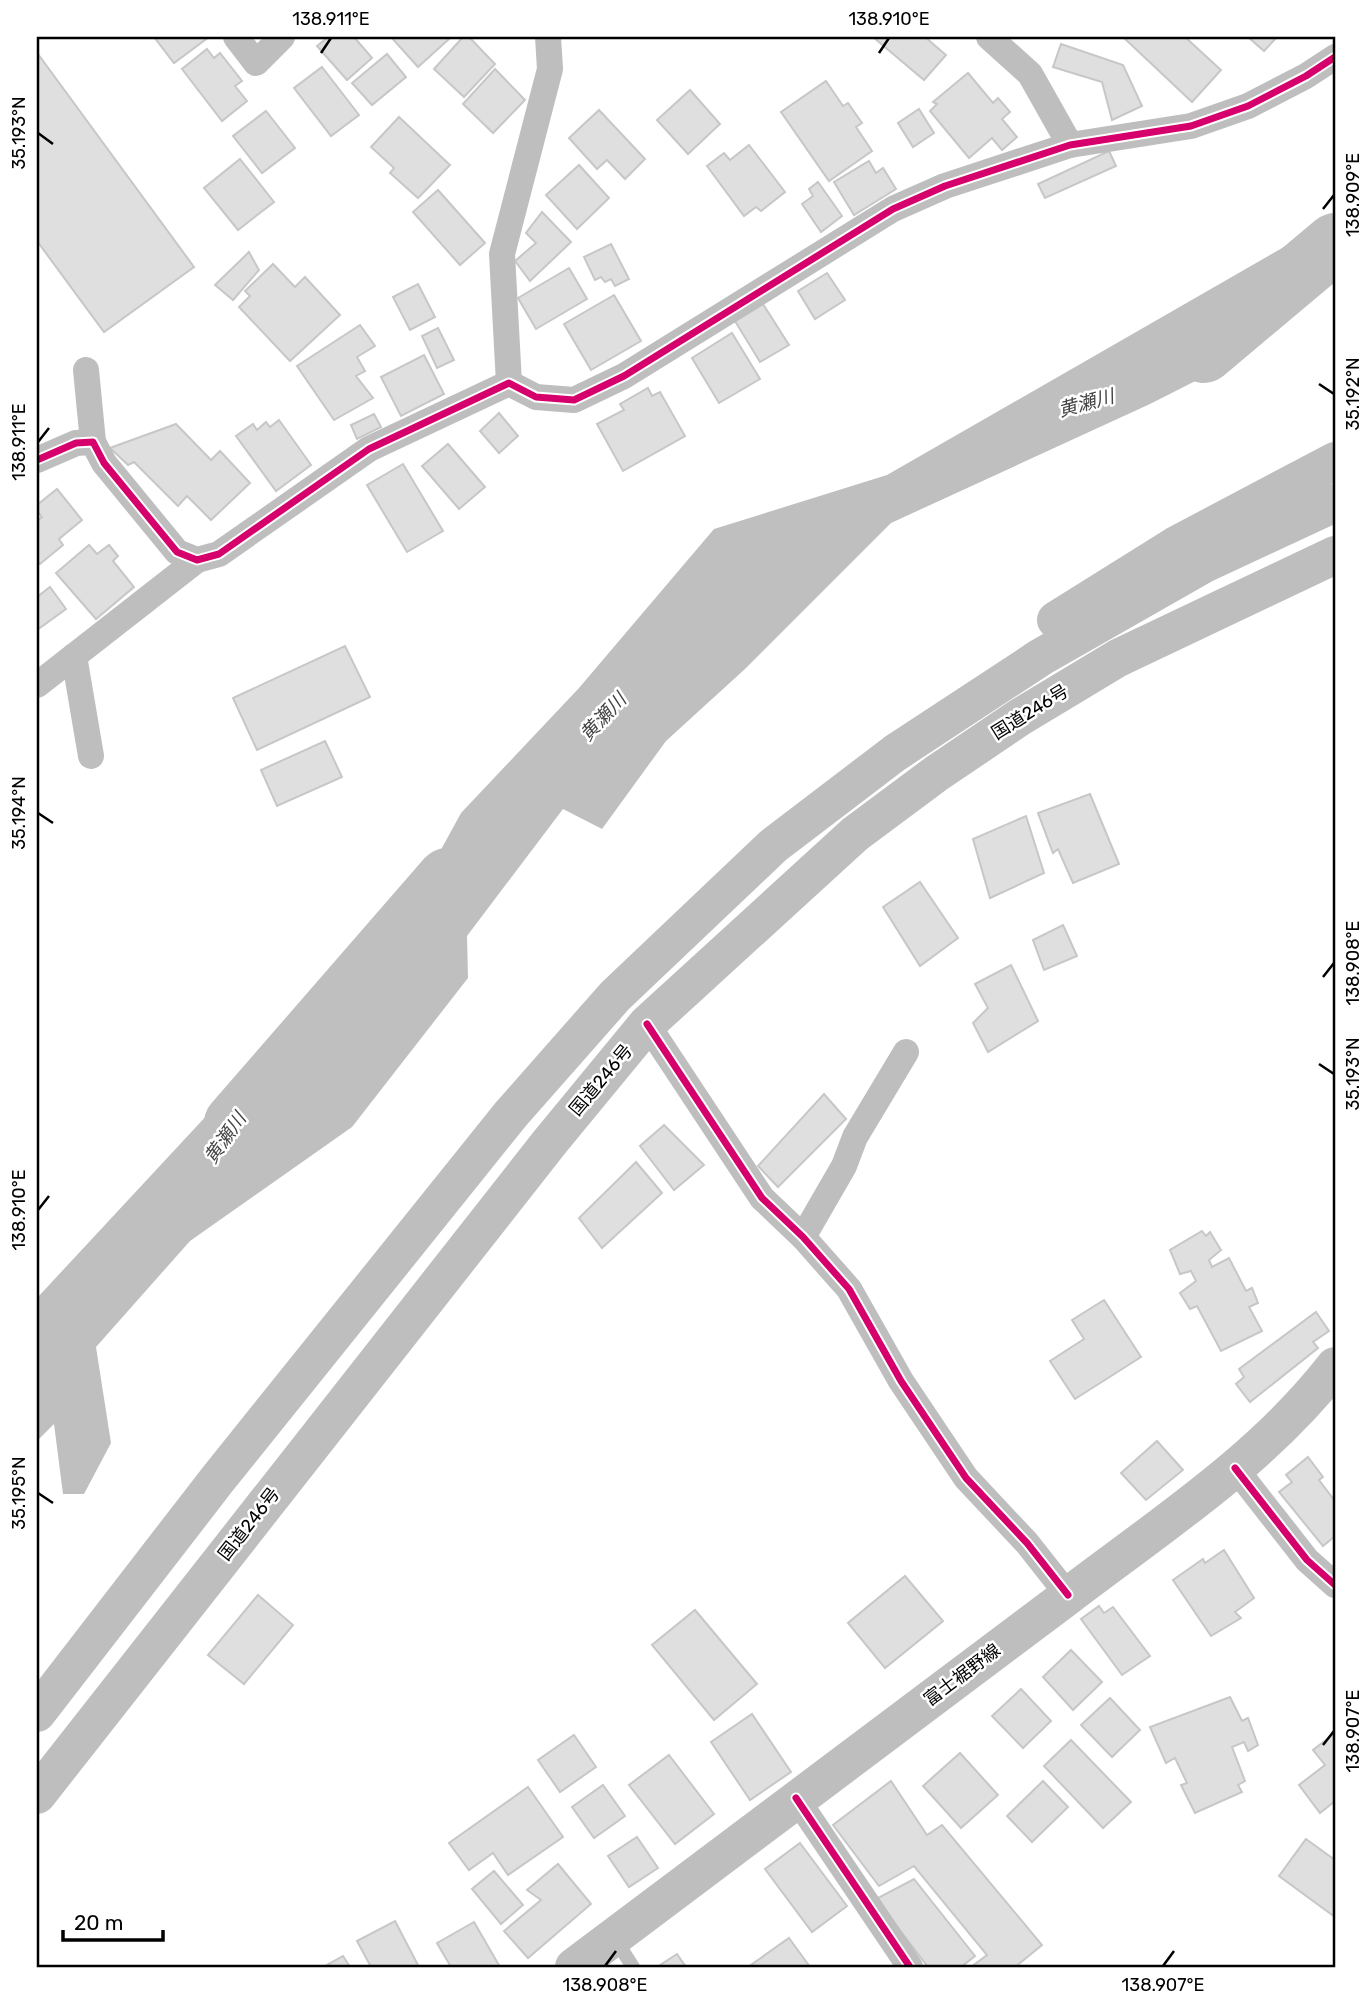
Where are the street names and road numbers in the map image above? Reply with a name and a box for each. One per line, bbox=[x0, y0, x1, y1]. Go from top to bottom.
street label: 国道246号 bbox=[988, 680, 1072, 744]
street label: 国道246号 bbox=[565, 1040, 637, 1120]
street label: 国道246号 bbox=[214, 1483, 284, 1565]
street label: 富士裾野線 bbox=[919, 1639, 1005, 1711]

